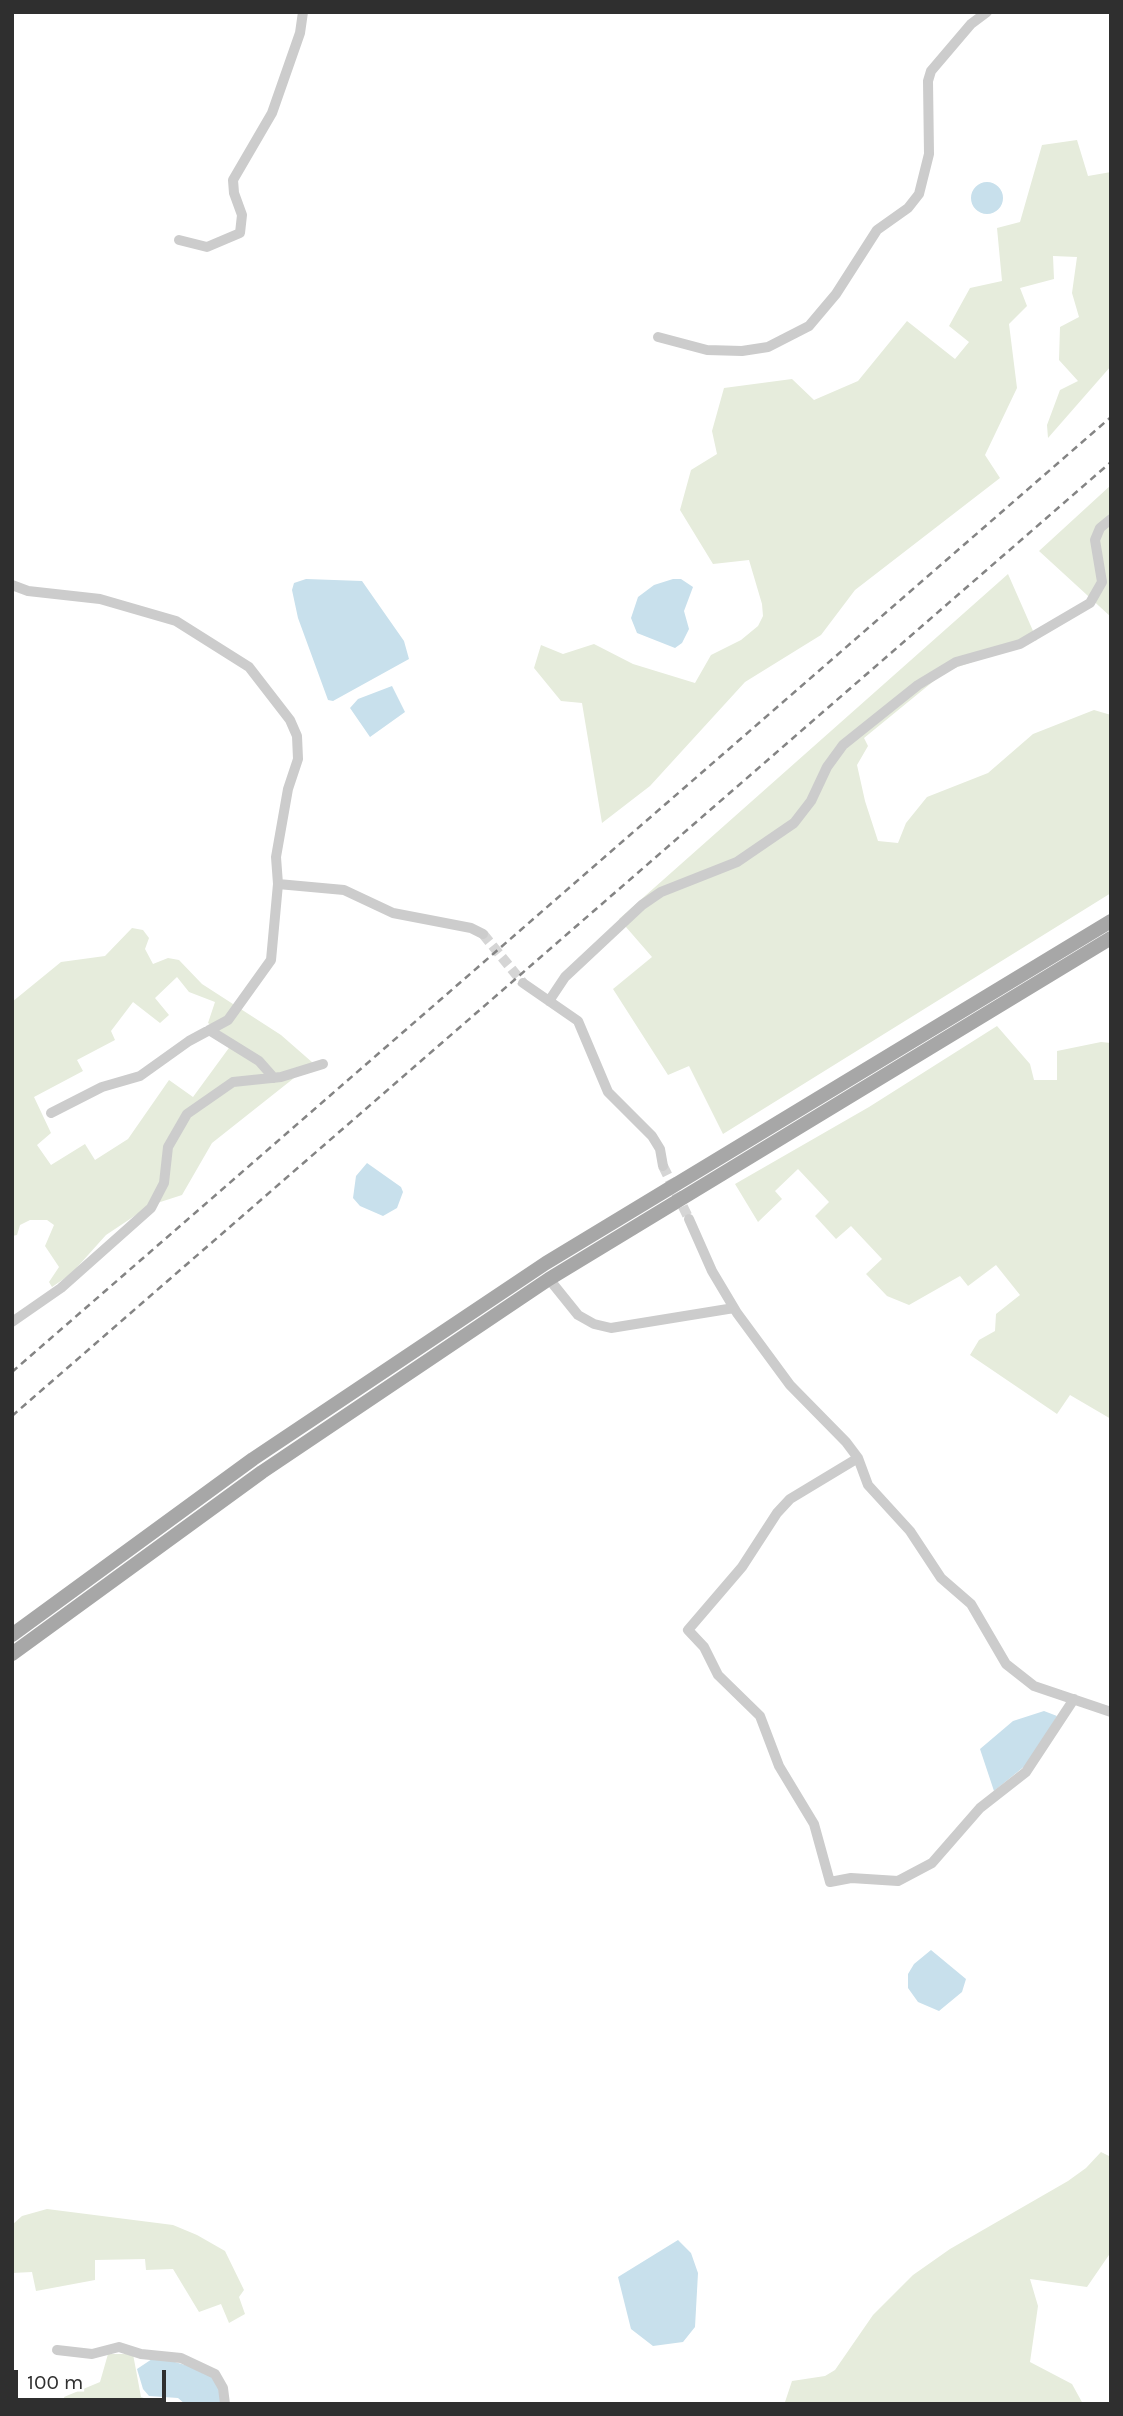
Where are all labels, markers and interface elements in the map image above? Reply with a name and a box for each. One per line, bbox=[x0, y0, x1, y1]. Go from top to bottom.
scale bar bbox=[18, 2356, 170, 2400]
text: 100 m bbox=[27, 2370, 84, 2394]

